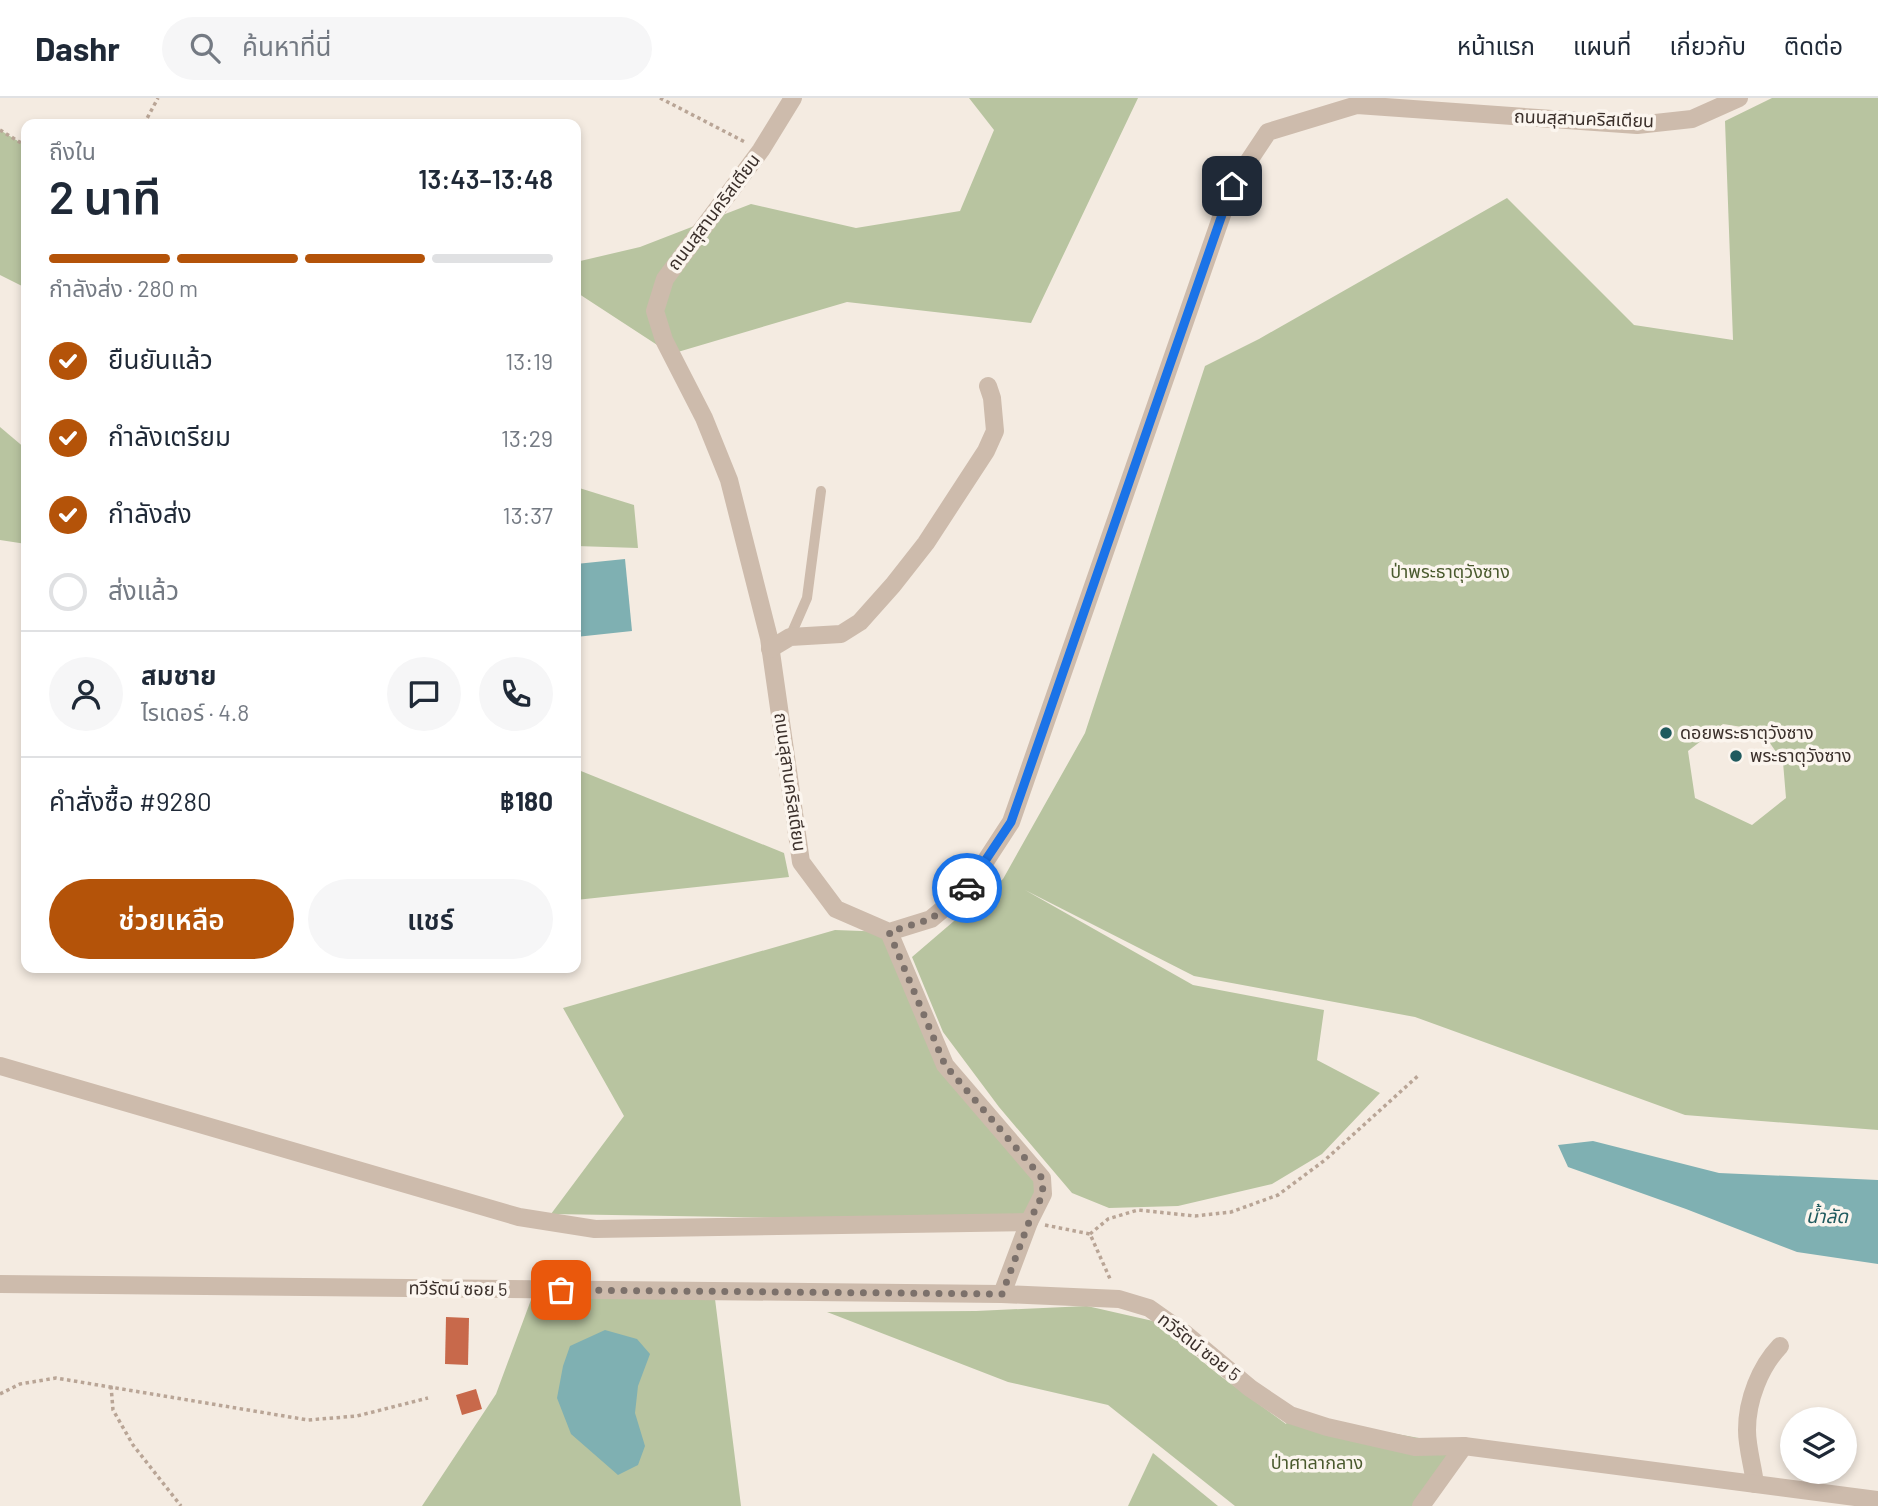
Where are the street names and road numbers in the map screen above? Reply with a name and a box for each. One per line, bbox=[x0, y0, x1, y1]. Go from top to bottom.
street label: ถนนสุสานคริสเตียน bbox=[1514, 105, 1655, 132]
street label: ถนนสุสานคริสเตียน bbox=[662, 149, 765, 275]
street label: ถนนสุสานคริสเตียน bbox=[769, 711, 812, 853]
street label: ทวีรัตน์ ซอย 5 bbox=[409, 1276, 507, 1300]
street label: ทวีรัตน์ ซอย 5 bbox=[1154, 1307, 1245, 1385]

